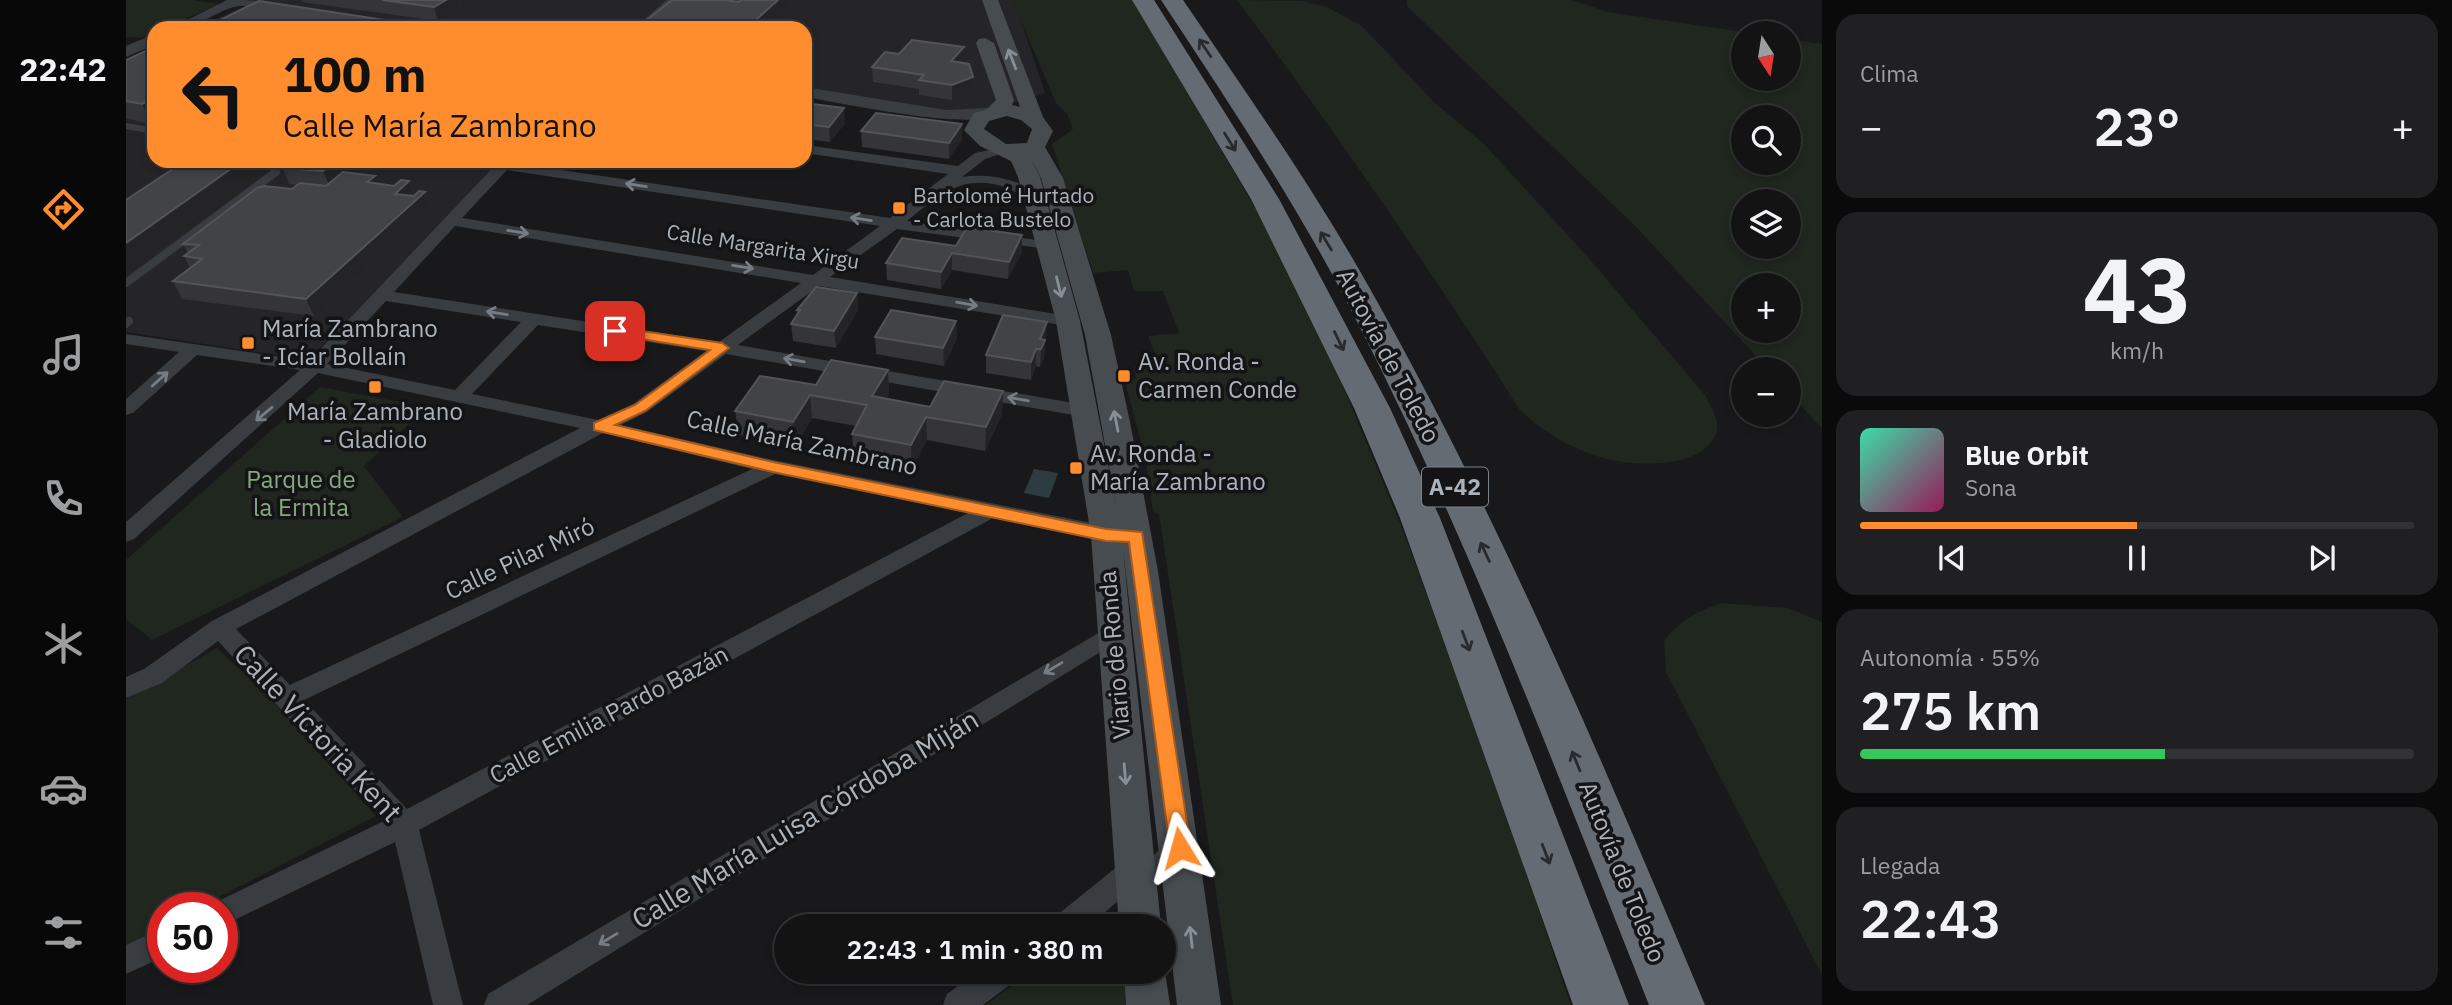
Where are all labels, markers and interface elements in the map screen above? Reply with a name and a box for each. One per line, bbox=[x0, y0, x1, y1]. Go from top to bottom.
north arrow bbox=[1731, 21, 1801, 91]
map controls bbox=[1731, 21, 1801, 427]
one-way arrow bbox=[1198, 39, 1212, 58]
text: 100 m bbox=[283, 42, 427, 105]
text: 22:42 bbox=[19, 48, 107, 90]
one-way arrow bbox=[1005, 48, 1017, 70]
icon: left bbox=[168, 49, 259, 140]
text: Clima bbox=[1860, 58, 1919, 88]
text: 23° bbox=[2094, 93, 2180, 160]
text: − bbox=[1860, 102, 1883, 151]
text: + bbox=[2391, 102, 2414, 151]
text: Calle María Zambrano bbox=[283, 104, 597, 146]
button: search bbox=[1731, 105, 1801, 175]
one-way arrow bbox=[1224, 131, 1238, 151]
one-way arrow bbox=[625, 178, 648, 191]
place label: Bartolomé Hurtado - Carlota Bustelo bbox=[913, 181, 1094, 233]
icon: directions bbox=[39, 185, 88, 234]
button: layers bbox=[1731, 189, 1801, 259]
marker: Bartolomé Hurtado - Carlota Bustelo bbox=[891, 200, 907, 216]
one-way arrow bbox=[850, 212, 873, 225]
street label: Calle Margarita Xirgu bbox=[665, 217, 861, 275]
one-way arrow bbox=[506, 226, 529, 239]
text: 43 bbox=[2082, 230, 2192, 348]
one-way arrow bbox=[1319, 231, 1333, 251]
one-way arrow bbox=[731, 261, 754, 274]
street label: Autovía de Toledo bbox=[1330, 263, 1448, 448]
button: + bbox=[1731, 273, 1801, 343]
one-way arrow bbox=[1053, 275, 1066, 298]
one-way arrow bbox=[955, 298, 978, 311]
pin bbox=[585, 301, 645, 361]
one-way arrow bbox=[486, 306, 509, 319]
place label: María Zambrano - Icíar Bollaín bbox=[262, 312, 438, 372]
icon: arrive bbox=[596, 312, 634, 350]
icon: music bbox=[39, 330, 88, 379]
one-way arrow bbox=[1333, 330, 1347, 351]
marker: María Zambrano - Icíar Bollaín bbox=[240, 335, 256, 351]
text: km/h bbox=[2110, 335, 2164, 365]
place label: Av. Ronda - Carmen Conde bbox=[1138, 345, 1297, 405]
one-way arrow bbox=[783, 353, 806, 366]
button: − bbox=[1731, 357, 1801, 427]
marker: Av. Ronda - Carmen Conde bbox=[1116, 368, 1132, 384]
one-way arrow bbox=[151, 371, 169, 387]
marker: María Zambrano - Gladiolo bbox=[367, 379, 383, 395]
one-way arrow bbox=[1007, 392, 1030, 405]
place label: María Zambrano - Gladiolo bbox=[287, 395, 463, 455]
street label: Calle María Zambrano bbox=[684, 402, 921, 482]
one-way arrow bbox=[256, 406, 274, 422]
one-way arrow bbox=[1108, 410, 1122, 433]
place label: Av. Ronda - María Zambrano bbox=[1090, 437, 1266, 497]
text: Blue Orbit bbox=[1965, 438, 2089, 472]
marker: Av. Ronda - María Zambrano bbox=[1068, 460, 1084, 476]
park label: Parque de la Ermita bbox=[246, 463, 356, 523]
road number: A-42 bbox=[1422, 467, 1488, 506]
text: Sona bbox=[1965, 472, 2017, 502]
icon: phone bbox=[39, 474, 88, 523]
street label: Calle Pilar Miró bbox=[440, 509, 600, 607]
icon: previous bbox=[1933, 539, 1971, 577]
icon: pause bbox=[2118, 539, 2156, 577]
icon: next bbox=[2303, 539, 2341, 577]
one-way arrow bbox=[1478, 542, 1491, 563]
street label: Viario de Ronda bbox=[1091, 569, 1137, 741]
icon: climate bbox=[39, 619, 88, 668]
one-way arrow bbox=[1461, 629, 1473, 651]
street label: Calle Victoria Kent bbox=[226, 636, 410, 829]
street label: Calle Emilia Pardo Bazán bbox=[483, 637, 734, 791]
text: Autonomía · 55% bbox=[1860, 642, 2040, 672]
one-way arrow bbox=[1044, 662, 1064, 676]
text: 275 km bbox=[1860, 677, 2041, 744]
street label: Calle María Luisa Córdoba Miján bbox=[625, 700, 985, 937]
one-way arrow bbox=[1568, 751, 1581, 772]
one-way arrow bbox=[1119, 762, 1132, 785]
icon: car bbox=[39, 764, 88, 813]
street label: Autovía de Toledo bbox=[1572, 776, 1674, 967]
position arrow bbox=[1143, 811, 1217, 885]
one-way arrow bbox=[1541, 842, 1554, 864]
text: Llegada bbox=[1860, 850, 1940, 880]
text: 22:43 bbox=[1860, 885, 2001, 952]
speed limit sign: 50 bbox=[147, 892, 238, 983]
icon: filters bbox=[39, 908, 88, 957]
one-way arrow bbox=[1185, 926, 1198, 949]
one-way arrow bbox=[598, 932, 618, 946]
text: 22:43 · 1 min · 380 m bbox=[847, 932, 1103, 966]

